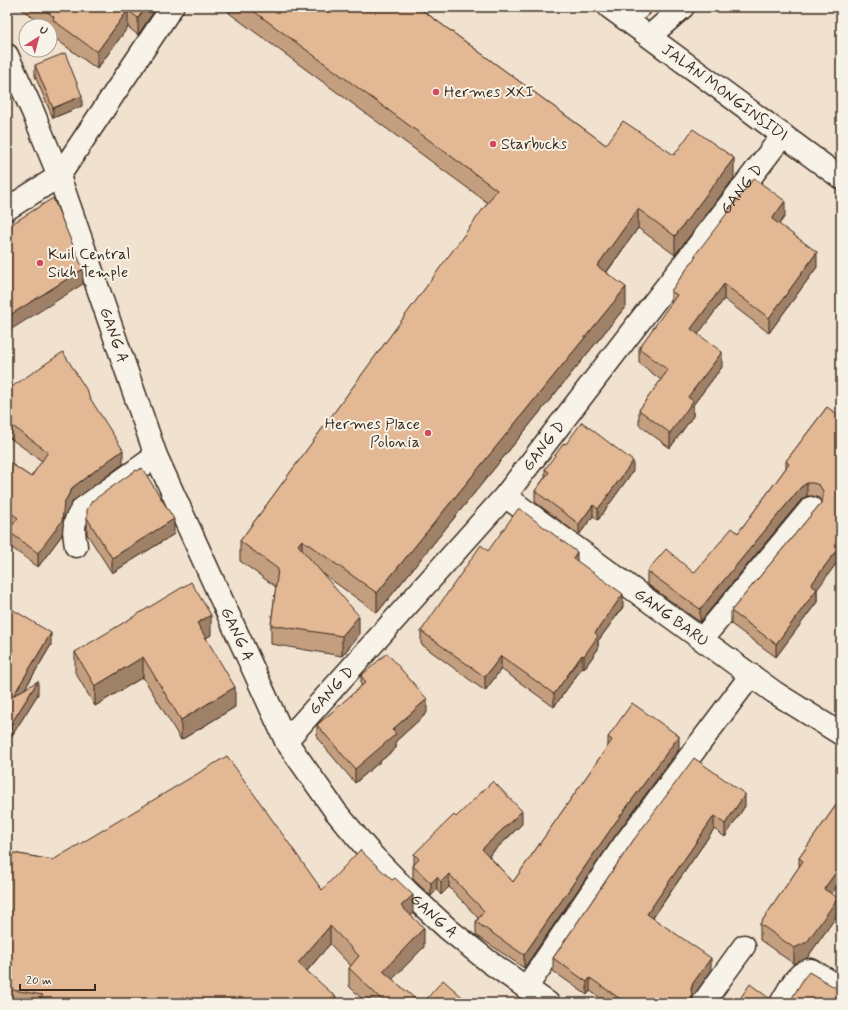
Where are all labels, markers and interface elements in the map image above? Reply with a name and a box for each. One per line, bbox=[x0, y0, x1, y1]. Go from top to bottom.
north arrow bbox=[18, 18, 58, 58]
text: U bbox=[36, 23, 50, 38]
street label: JALAN MONGINSIDI bbox=[658, 39, 792, 146]
place label: Hermes XXI bbox=[444, 82, 534, 103]
marker: Hermes XXI bbox=[431, 87, 441, 97]
place label: Starbucks bbox=[501, 134, 567, 155]
marker: Starbucks bbox=[488, 139, 498, 149]
street label: GANG D bbox=[715, 160, 768, 219]
place label: Kuil Central Sikh Temple bbox=[48, 244, 130, 283]
marker: Kuil Central Sikh Temple bbox=[35, 258, 45, 268]
street label: GANG A bbox=[95, 304, 133, 366]
place label: Hermes Place Polonia bbox=[325, 414, 420, 453]
street label: GANG D bbox=[518, 416, 570, 475]
marker: Hermes Place Polonia bbox=[423, 428, 433, 438]
street label: GANG BARU bbox=[630, 583, 713, 651]
street label: GANG A bbox=[216, 604, 259, 665]
street label: GANG D bbox=[304, 662, 359, 719]
street label: GANG A bbox=[406, 889, 462, 943]
scale bar bbox=[20, 966, 95, 992]
text: 20 m bbox=[26, 973, 52, 989]

